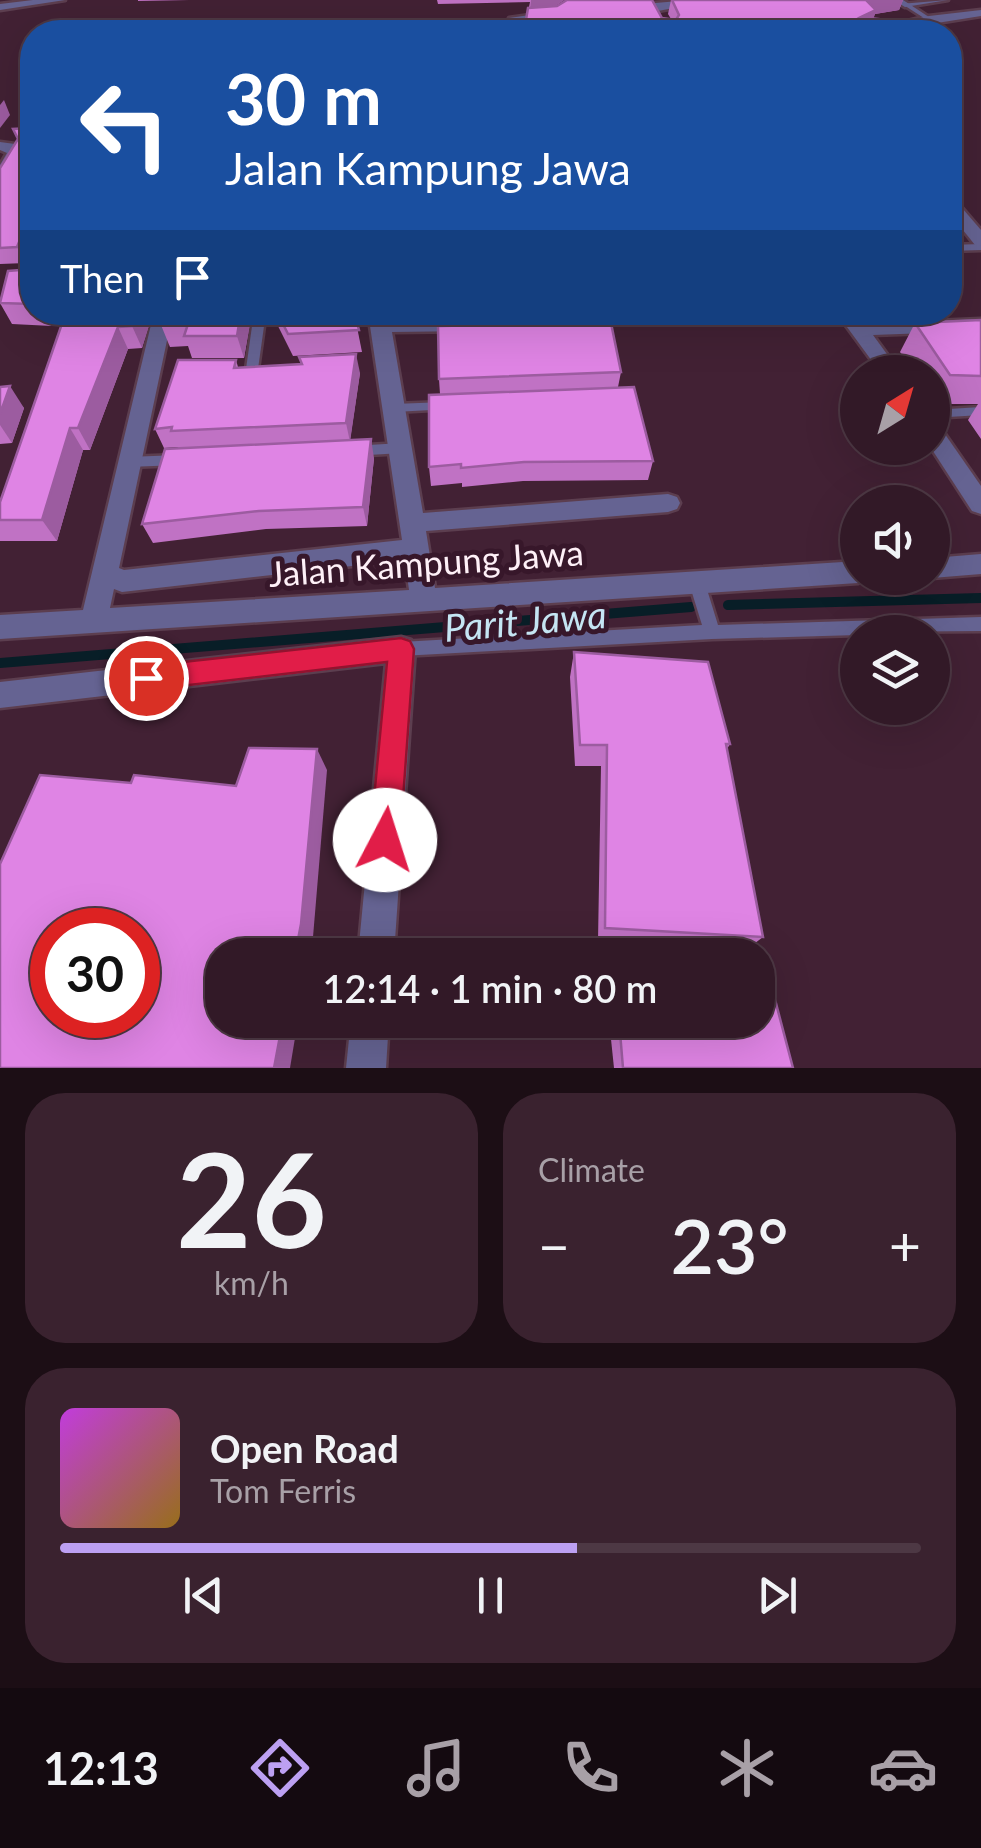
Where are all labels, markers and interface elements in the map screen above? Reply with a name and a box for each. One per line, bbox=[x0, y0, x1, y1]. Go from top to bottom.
text: 30 m bbox=[225, 56, 382, 140]
icon: left bbox=[60, 60, 190, 190]
text: Jalan Kampung Jawa bbox=[225, 141, 631, 195]
icon: arrive bbox=[165, 250, 220, 305]
text: Then bbox=[60, 255, 145, 301]
north arrow bbox=[840, 355, 950, 465]
map controls bbox=[840, 355, 950, 725]
button: sound bbox=[840, 485, 950, 595]
street label: Jalan Kampung Jawa bbox=[267, 530, 585, 594]
water label: Parit Jawa bbox=[442, 590, 608, 650]
button: layers bbox=[840, 615, 950, 725]
pin bbox=[104, 636, 189, 721]
icon: arrive bbox=[119, 651, 174, 706]
position arrow bbox=[333, 788, 437, 892]
speed limit sign: 30 bbox=[30, 908, 160, 1038]
text: 12:14 · 1 min · 80 m bbox=[323, 965, 657, 1011]
text: 26 bbox=[176, 1120, 327, 1276]
text: Climate bbox=[538, 1150, 645, 1189]
text: 23° bbox=[670, 1200, 789, 1290]
text: − bbox=[538, 1212, 570, 1278]
text: + bbox=[889, 1212, 921, 1278]
text: km/h bbox=[214, 1263, 289, 1302]
text: Open Road bbox=[210, 1425, 399, 1471]
text: Tom Ferris bbox=[210, 1471, 356, 1510]
icon: previous bbox=[176, 1568, 231, 1623]
icon: pause bbox=[463, 1568, 518, 1623]
icon: next bbox=[750, 1568, 805, 1623]
icon: directions bbox=[245, 1733, 315, 1803]
icon: music bbox=[401, 1733, 471, 1803]
icon: phone bbox=[556, 1733, 626, 1803]
icon: climate bbox=[712, 1733, 782, 1803]
icon: car bbox=[868, 1733, 938, 1803]
text: 12:13 bbox=[43, 1741, 159, 1795]

